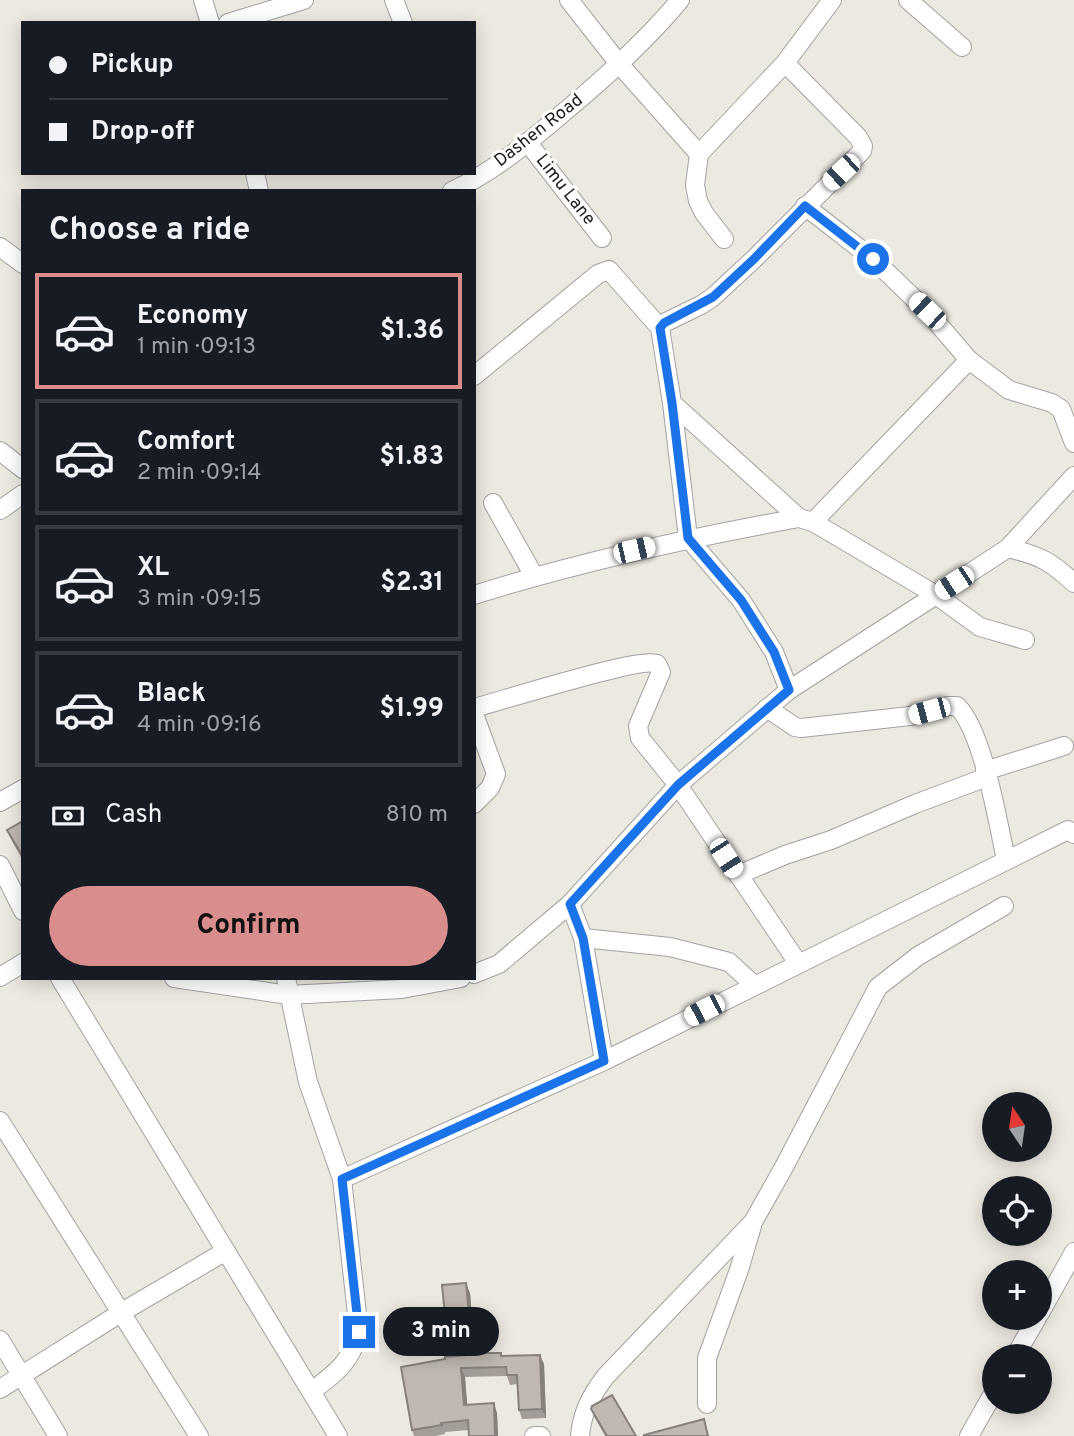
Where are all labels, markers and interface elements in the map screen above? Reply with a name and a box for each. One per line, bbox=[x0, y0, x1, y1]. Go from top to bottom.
text: Pickup bbox=[91, 49, 174, 82]
street label: Dashen Road bbox=[490, 89, 588, 173]
text: Drop-off bbox=[91, 116, 194, 149]
street label: Limu Lane bbox=[530, 150, 600, 230]
car bbox=[819, 150, 864, 194]
text: Choose a ride bbox=[49, 211, 250, 251]
route start bbox=[857, 243, 889, 275]
car bbox=[905, 289, 950, 333]
icon: car bbox=[53, 300, 116, 363]
text: Economy bbox=[137, 300, 248, 333]
text: $1.36 bbox=[380, 315, 444, 348]
text: 1 min · 09:13 bbox=[137, 333, 256, 362]
icon: car bbox=[53, 426, 116, 489]
text: Comfort bbox=[137, 426, 235, 459]
text: $1.83 bbox=[380, 441, 444, 474]
text: 2 min · 09:14 bbox=[137, 459, 262, 488]
car bbox=[612, 535, 657, 565]
icon: car bbox=[53, 552, 116, 615]
text: XL bbox=[137, 552, 169, 585]
car bbox=[931, 563, 978, 603]
text: $2.31 bbox=[380, 567, 444, 600]
text: 3 min · 09:15 bbox=[137, 585, 262, 614]
icon: car bbox=[53, 678, 116, 741]
text: Black bbox=[137, 678, 206, 711]
text: $1.99 bbox=[380, 693, 444, 726]
car bbox=[906, 695, 953, 727]
text: 4 min · 09:16 bbox=[137, 711, 262, 740]
icon: cash bbox=[49, 797, 87, 835]
text: Cash bbox=[105, 799, 162, 832]
text: 810 m bbox=[386, 801, 448, 830]
car bbox=[706, 835, 747, 881]
button: Confirm bbox=[49, 886, 448, 966]
car bbox=[681, 991, 728, 1029]
north arrow bbox=[982, 1092, 1052, 1162]
map controls bbox=[982, 1092, 1052, 1414]
button: locate bbox=[982, 1176, 1052, 1246]
button: + bbox=[982, 1260, 1052, 1330]
callout: 3 min bbox=[384, 1308, 499, 1356]
route end bbox=[343, 1316, 375, 1348]
text: 3 min bbox=[411, 1317, 471, 1346]
button: − bbox=[982, 1344, 1052, 1414]

